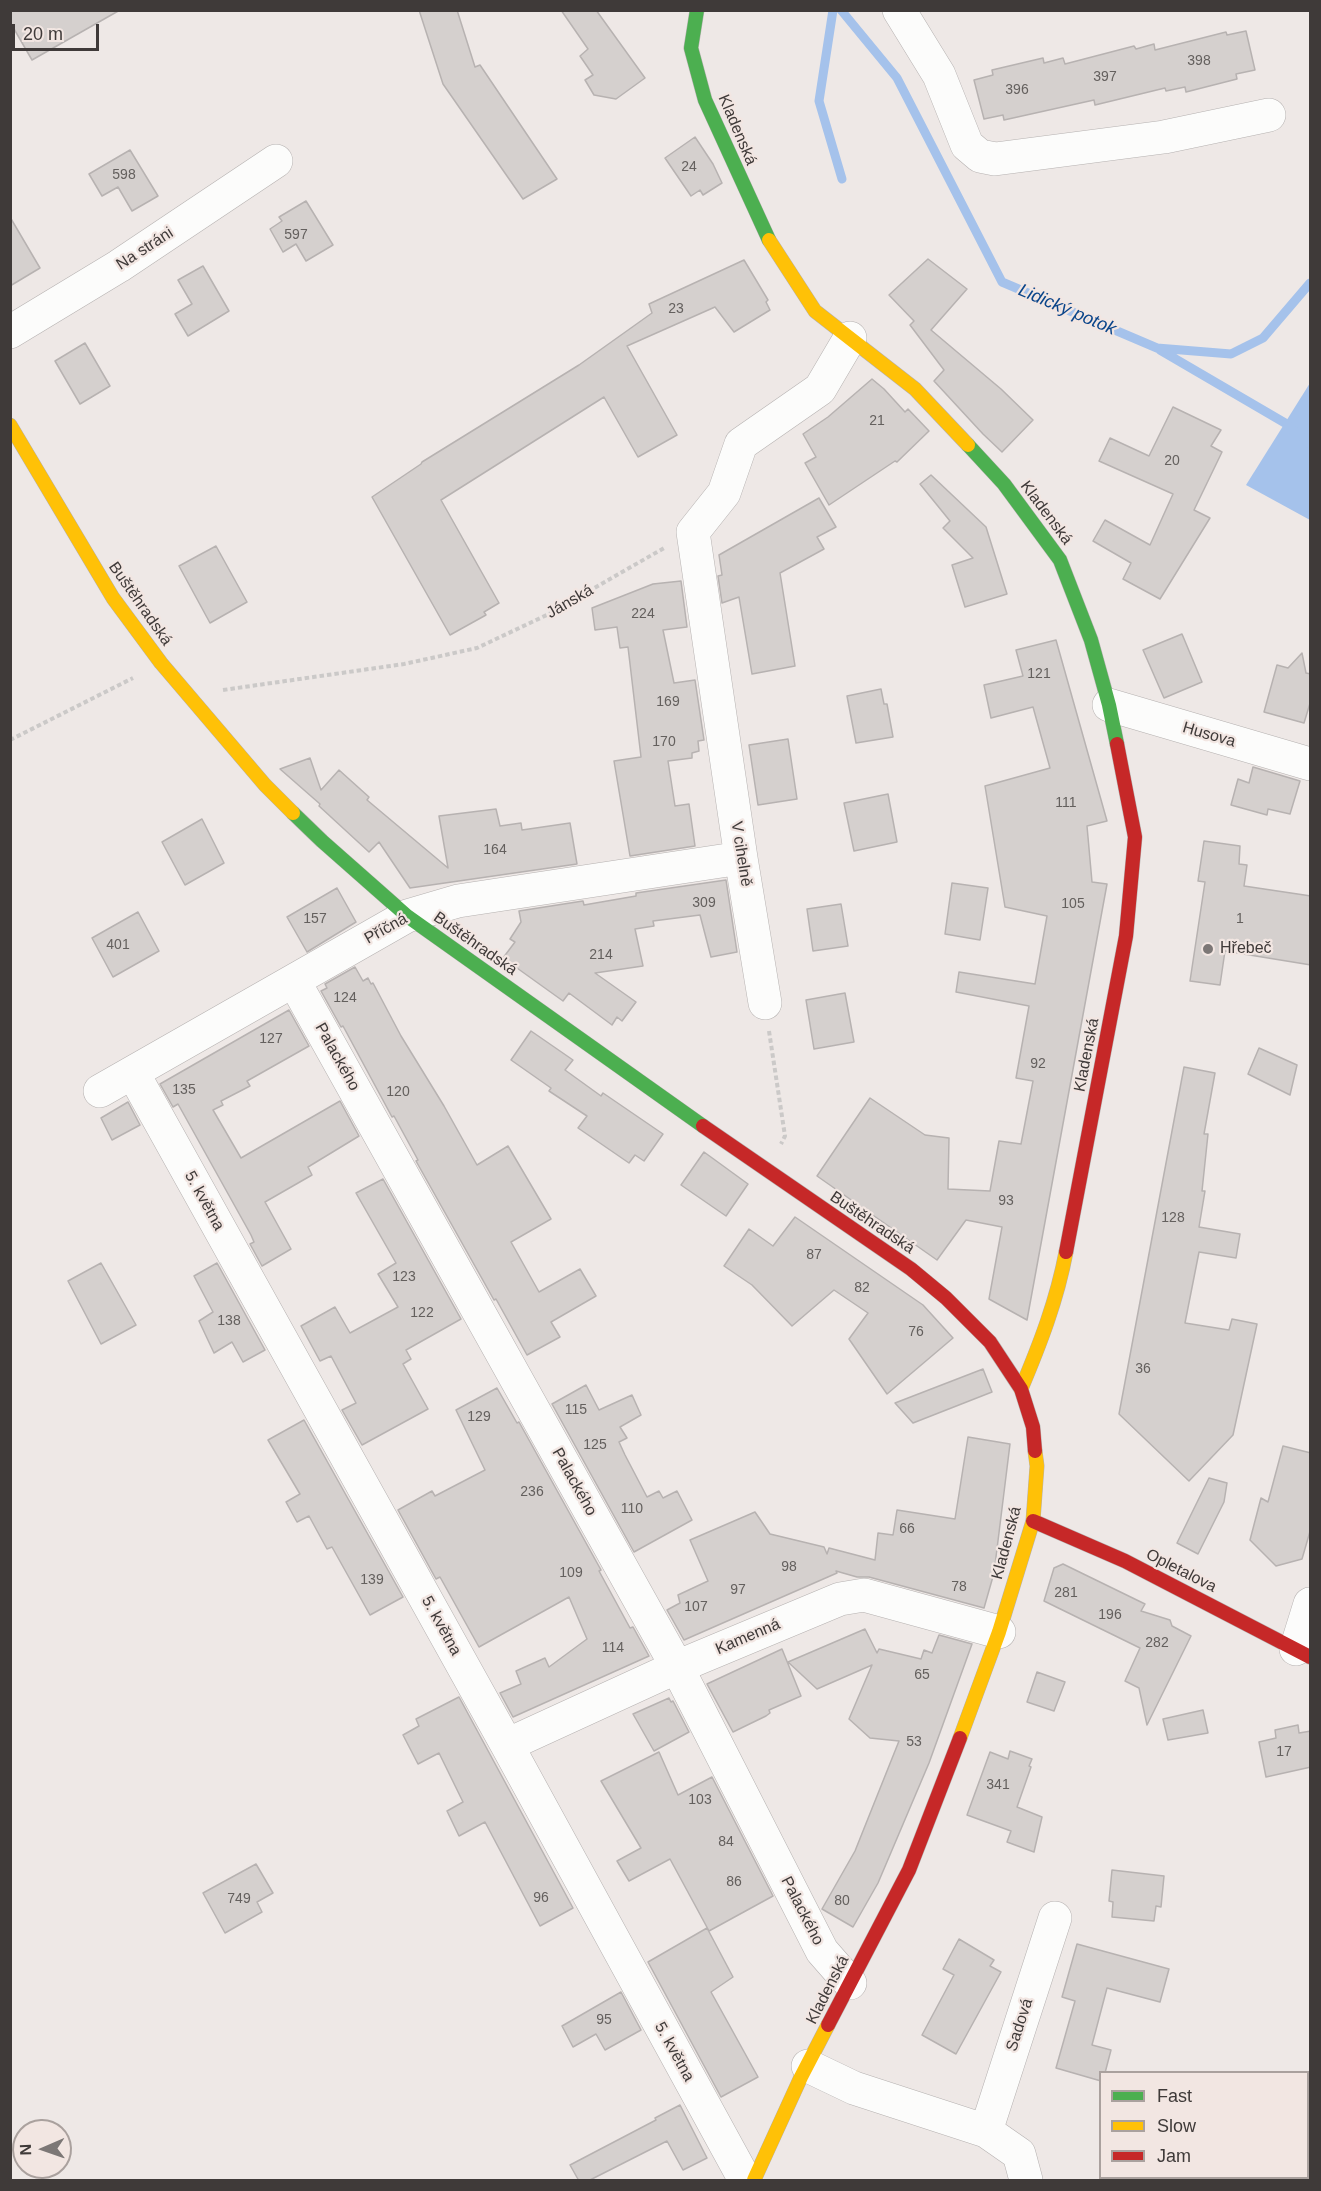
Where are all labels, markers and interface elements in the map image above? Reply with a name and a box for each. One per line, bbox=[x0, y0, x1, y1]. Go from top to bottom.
scale bar bbox=[15, 12, 102, 50]
text: 20 m bbox=[23, 24, 63, 44]
house number: 398 bbox=[1187, 53, 1211, 69]
house number: 397 bbox=[1093, 69, 1117, 85]
house number: 396 bbox=[1005, 82, 1029, 98]
street label: Kladenská bbox=[714, 92, 760, 168]
house number: 24 bbox=[681, 159, 697, 175]
house number: 598 bbox=[112, 167, 136, 183]
street label: Na stráni bbox=[113, 224, 177, 274]
house number: 597 bbox=[284, 227, 308, 243]
water label: Lidický potok bbox=[1015, 280, 1119, 340]
house number: 23 bbox=[668, 301, 684, 317]
house number: 21 bbox=[869, 413, 885, 429]
house number: 20 bbox=[1164, 453, 1180, 469]
street label: Kladenská bbox=[1016, 477, 1076, 549]
street label: Buštěhradská bbox=[104, 558, 176, 650]
street label: Jánská bbox=[543, 581, 597, 623]
house number: 224 bbox=[631, 606, 655, 622]
house number: 121 bbox=[1027, 666, 1051, 682]
house number: 169 bbox=[656, 694, 680, 710]
street label: Husova bbox=[1180, 718, 1238, 752]
house number: 170 bbox=[652, 734, 676, 750]
house number: 111 bbox=[1055, 795, 1077, 811]
street label: V cihelně bbox=[726, 820, 756, 888]
house number: 164 bbox=[483, 842, 507, 858]
house number: 309 bbox=[692, 895, 716, 911]
house number: 105 bbox=[1061, 896, 1085, 912]
street label: Buštěhradská bbox=[429, 908, 521, 980]
street label: Příčná bbox=[361, 909, 411, 949]
house number: 157 bbox=[303, 911, 327, 927]
house number: 1 bbox=[1236, 911, 1244, 927]
house number: 401 bbox=[106, 937, 130, 953]
place label: Hřebeč bbox=[1220, 939, 1272, 959]
marker: Hřebeč bbox=[1201, 942, 1215, 956]
house number: 214 bbox=[589, 947, 613, 963]
house number: 124 bbox=[333, 990, 357, 1006]
street label: Kladenská bbox=[1070, 1016, 1104, 1094]
street label: Palackého bbox=[310, 1020, 364, 1094]
house number: 127 bbox=[259, 1031, 283, 1047]
house number: 92 bbox=[1030, 1056, 1046, 1072]
house number: 135 bbox=[172, 1082, 196, 1098]
house number: 120 bbox=[386, 1084, 410, 1100]
street label: 5. května bbox=[180, 1168, 228, 1234]
street label: Buštěhradská bbox=[826, 1188, 918, 1258]
house number: 93 bbox=[998, 1193, 1014, 1209]
house number: 128 bbox=[1161, 1210, 1185, 1226]
house number: 87 bbox=[806, 1247, 822, 1263]
house number: 123 bbox=[392, 1269, 416, 1285]
house number: 82 bbox=[854, 1280, 870, 1296]
house number: 122 bbox=[410, 1305, 434, 1321]
house number: 138 bbox=[217, 1313, 241, 1329]
house number: 76 bbox=[908, 1324, 924, 1340]
house number: 36 bbox=[1135, 1361, 1151, 1377]
house number: 115 bbox=[565, 1402, 587, 1418]
house number: 129 bbox=[467, 1409, 491, 1425]
house number: 125 bbox=[583, 1437, 607, 1453]
street label: Palackého bbox=[547, 1445, 601, 1519]
house number: 236 bbox=[520, 1484, 544, 1500]
house number: 110 bbox=[621, 1501, 643, 1517]
street label: Kladenská bbox=[988, 1504, 1026, 1582]
house number: 66 bbox=[899, 1521, 915, 1537]
street label: Opletalova bbox=[1143, 1545, 1219, 1597]
house number: 98 bbox=[781, 1559, 797, 1575]
house number: 109 bbox=[559, 1565, 583, 1581]
house number: 139 bbox=[360, 1572, 384, 1588]
house number: 78 bbox=[951, 1579, 967, 1595]
house number: 97 bbox=[730, 1582, 746, 1598]
house number: 281 bbox=[1054, 1585, 1078, 1601]
street label: 5. května bbox=[417, 1593, 465, 1659]
house number: 107 bbox=[684, 1599, 708, 1615]
house number: 196 bbox=[1098, 1607, 1122, 1623]
street label: Kamenná bbox=[713, 1615, 783, 1659]
house number: 282 bbox=[1145, 1635, 1169, 1651]
house number: 114 bbox=[602, 1640, 624, 1656]
house number: 65 bbox=[914, 1667, 930, 1683]
house number: 53 bbox=[906, 1734, 922, 1750]
house number: 17 bbox=[1276, 1744, 1292, 1760]
house number: 341 bbox=[986, 1777, 1010, 1793]
house number: 103 bbox=[688, 1792, 712, 1808]
house number: 84 bbox=[718, 1834, 734, 1850]
street label: Palackého bbox=[776, 1873, 828, 1949]
house number: 86 bbox=[726, 1874, 742, 1890]
house number: 96 bbox=[533, 1890, 549, 1906]
house number: 749 bbox=[227, 1891, 251, 1907]
house number: 80 bbox=[834, 1893, 850, 1909]
street label: Kladenská bbox=[802, 1952, 854, 2028]
street label: Sadová bbox=[1002, 1996, 1038, 2054]
house number: 95 bbox=[596, 2012, 612, 2028]
street label: 5. května bbox=[650, 2019, 698, 2085]
legend bbox=[1099, 2071, 1309, 2179]
text: Fast bbox=[1157, 2086, 1192, 2106]
text: Slow bbox=[1157, 2116, 1196, 2136]
north arrow bbox=[12, 2119, 72, 2179]
text: N bbox=[17, 2144, 34, 2156]
text: Jam bbox=[1157, 2146, 1191, 2166]

